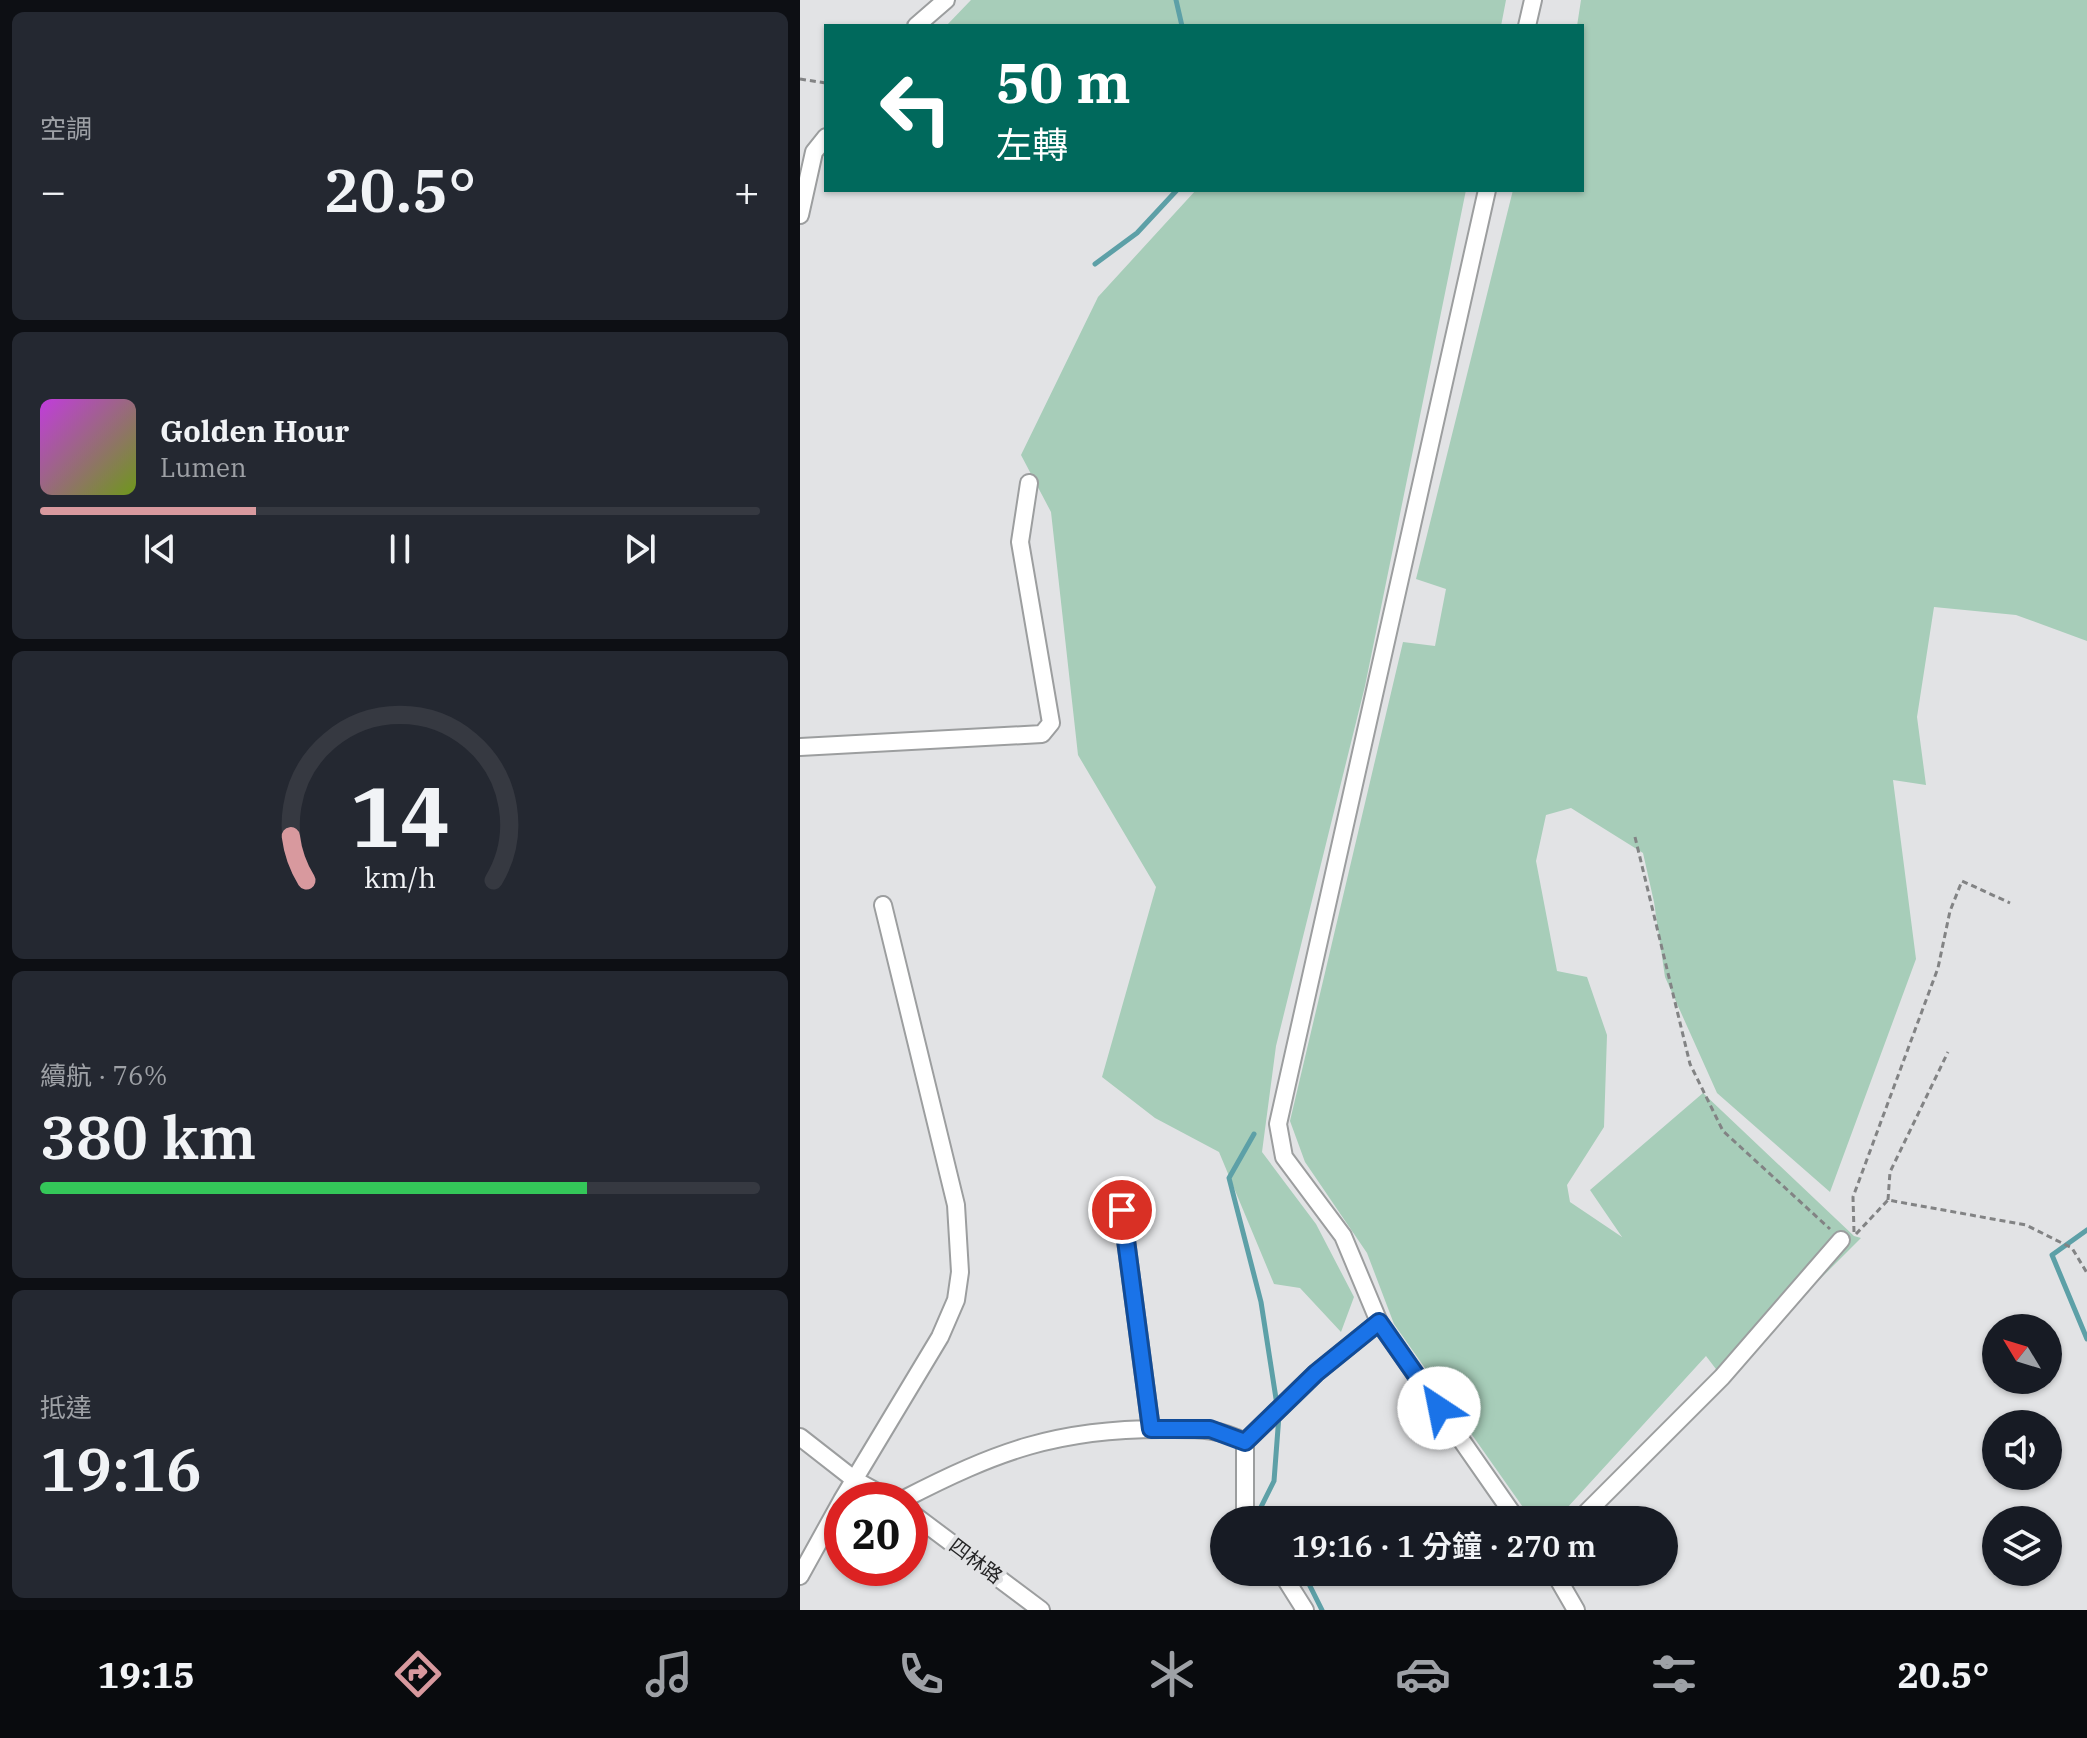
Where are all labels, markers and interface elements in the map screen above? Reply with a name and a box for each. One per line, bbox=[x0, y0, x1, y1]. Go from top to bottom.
text: 50 m bbox=[996, 46, 1131, 118]
icon: left bbox=[864, 56, 968, 160]
text: 空調 bbox=[40, 111, 92, 145]
text: 左轉 bbox=[996, 121, 1068, 168]
text: 20.5° bbox=[324, 150, 476, 229]
text: − bbox=[40, 162, 66, 219]
text: + bbox=[734, 162, 760, 219]
text: Golden Hour bbox=[160, 411, 349, 450]
text: Lumen bbox=[160, 450, 247, 484]
icon: previous bbox=[138, 527, 182, 571]
icon: pause bbox=[378, 527, 422, 571]
icon: next bbox=[618, 527, 662, 571]
text: 14 bbox=[350, 762, 450, 870]
text: km/h bbox=[364, 859, 436, 896]
text: 續航 · 76% bbox=[40, 1058, 167, 1092]
text: 380 km bbox=[40, 1097, 256, 1176]
pin bbox=[1088, 1176, 1156, 1244]
icon: arrive bbox=[1100, 1188, 1144, 1232]
north arrow bbox=[1982, 1314, 2062, 1394]
map controls bbox=[1982, 1314, 2062, 1586]
position arrow bbox=[1397, 1366, 1481, 1450]
text: 抵達 bbox=[40, 1390, 92, 1424]
button: sound bbox=[1982, 1410, 2062, 1490]
text: 19:16 bbox=[40, 1429, 202, 1508]
speed limit sign: 20 bbox=[824, 1482, 928, 1586]
button: layers bbox=[1982, 1506, 2062, 1586]
text: 19:16 · 1 分鐘 · 270 m bbox=[1292, 1526, 1596, 1565]
street label: 四林路 bbox=[944, 1532, 1008, 1589]
icon: directions bbox=[390, 1646, 446, 1702]
icon: music bbox=[641, 1646, 697, 1702]
icon: phone bbox=[893, 1646, 949, 1702]
icon: climate bbox=[1144, 1646, 1200, 1702]
icon: car bbox=[1395, 1646, 1451, 1702]
icon: filters bbox=[1646, 1646, 1702, 1702]
text: 19:15 bbox=[98, 1651, 195, 1698]
text: 20.5° bbox=[1897, 1651, 1989, 1698]

